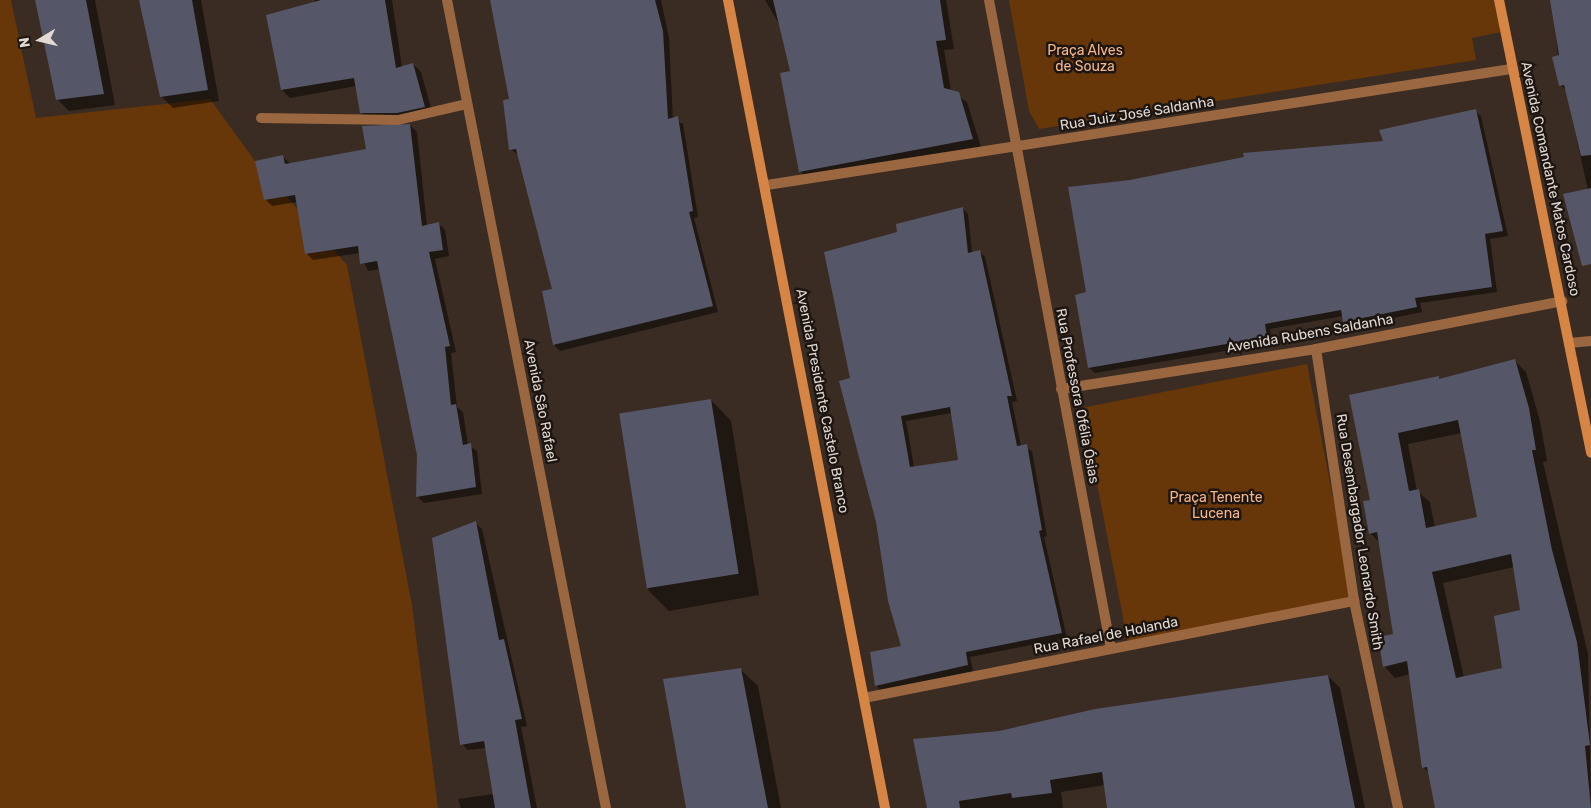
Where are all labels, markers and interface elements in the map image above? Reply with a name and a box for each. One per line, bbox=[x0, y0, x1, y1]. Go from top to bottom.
north arrow bbox=[15, 15, 65, 65]
text: N bbox=[16, 36, 34, 49]
park label: Praça Alves de Souza bbox=[1047, 43, 1123, 75]
street label: Avenida Comandante Matos Cardoso bbox=[1517, 60, 1583, 298]
street label: Rua Juiz José Saldanha bbox=[1059, 94, 1215, 134]
street label: Avenida Presidente Castelo Branco bbox=[792, 287, 852, 515]
street label: Rua Professora Ofélia Ósias bbox=[1052, 307, 1102, 485]
street label: Avenida Rubens Saldanha bbox=[1225, 311, 1395, 357]
street label: Avenida São Rafael bbox=[520, 338, 560, 464]
street label: Rua Desembargador Leonardo Smith bbox=[1332, 412, 1386, 652]
park label: Praça Tenente Lucena bbox=[1169, 490, 1263, 522]
street label: Rua Rafael de Holanda bbox=[1032, 614, 1180, 658]

